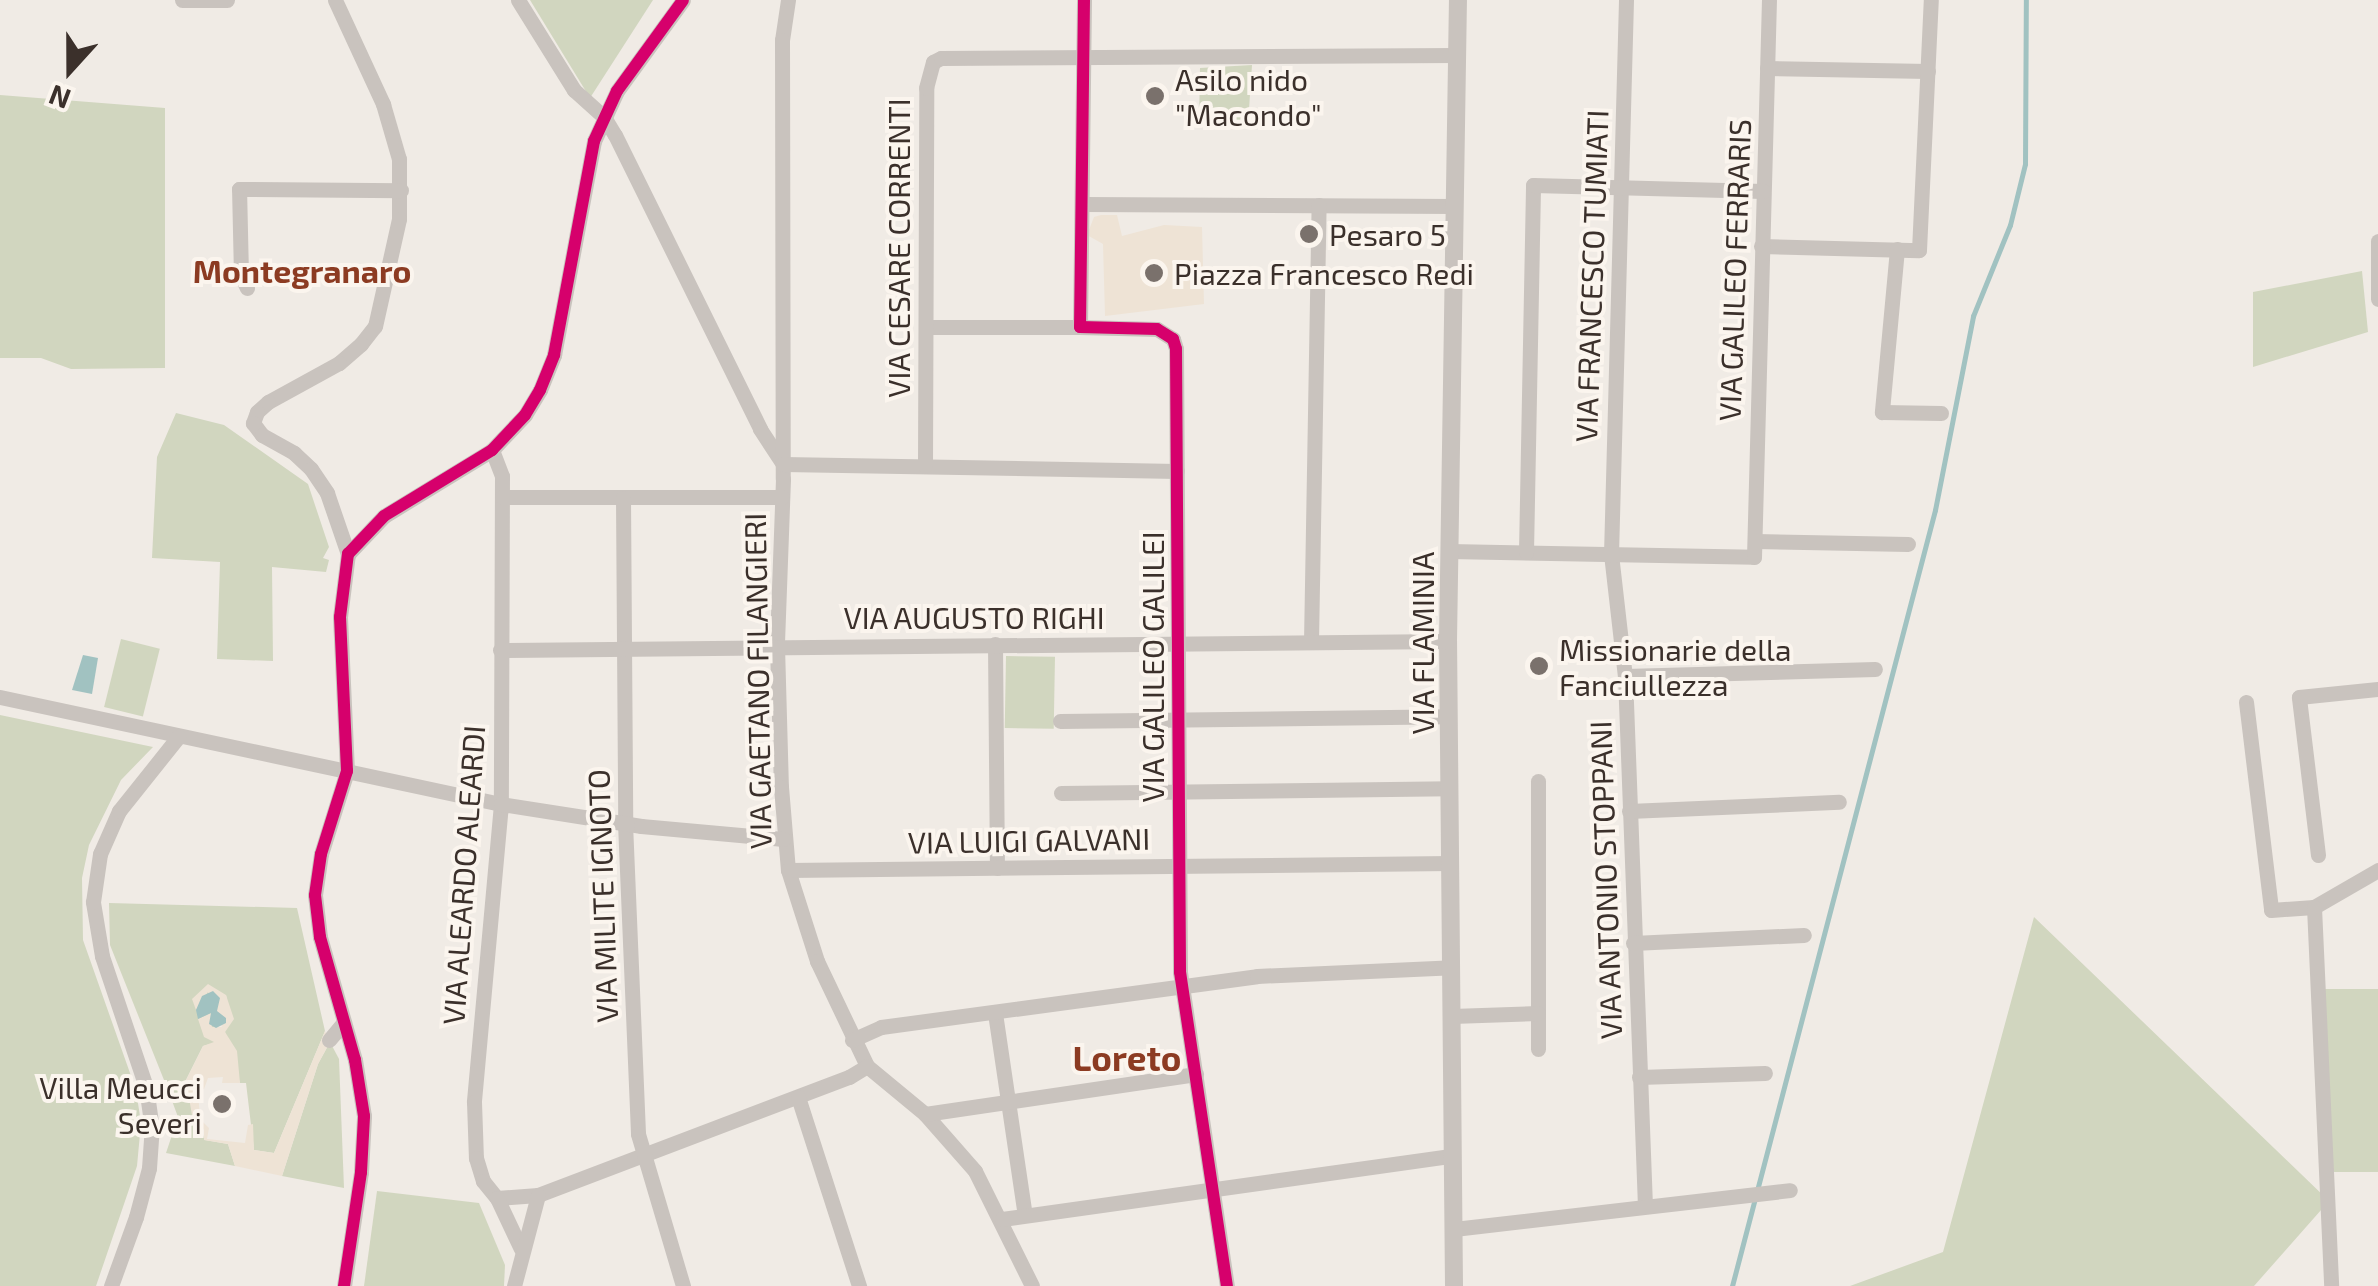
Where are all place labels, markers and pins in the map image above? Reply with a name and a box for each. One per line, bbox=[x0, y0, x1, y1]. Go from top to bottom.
place label: Asilo nido "Macondo" bbox=[1175, 61, 1322, 132]
marker: Asilo nido "Macondo" bbox=[1144, 85, 1166, 107]
place label: Pesaro 5 bbox=[1329, 216, 1446, 252]
marker: Pesaro 5 bbox=[1298, 223, 1320, 245]
place label: Piazza Francesco Redi bbox=[1174, 255, 1474, 291]
marker: Piazza Francesco Redi bbox=[1143, 262, 1165, 284]
place label: Missionarie della Fanciullezza bbox=[1559, 631, 1791, 702]
marker: Missionarie della Fanciullezza bbox=[1528, 655, 1550, 677]
place label: Villa Meucci Severi bbox=[39, 1069, 202, 1140]
marker: Villa Meucci Severi bbox=[211, 1093, 233, 1115]

